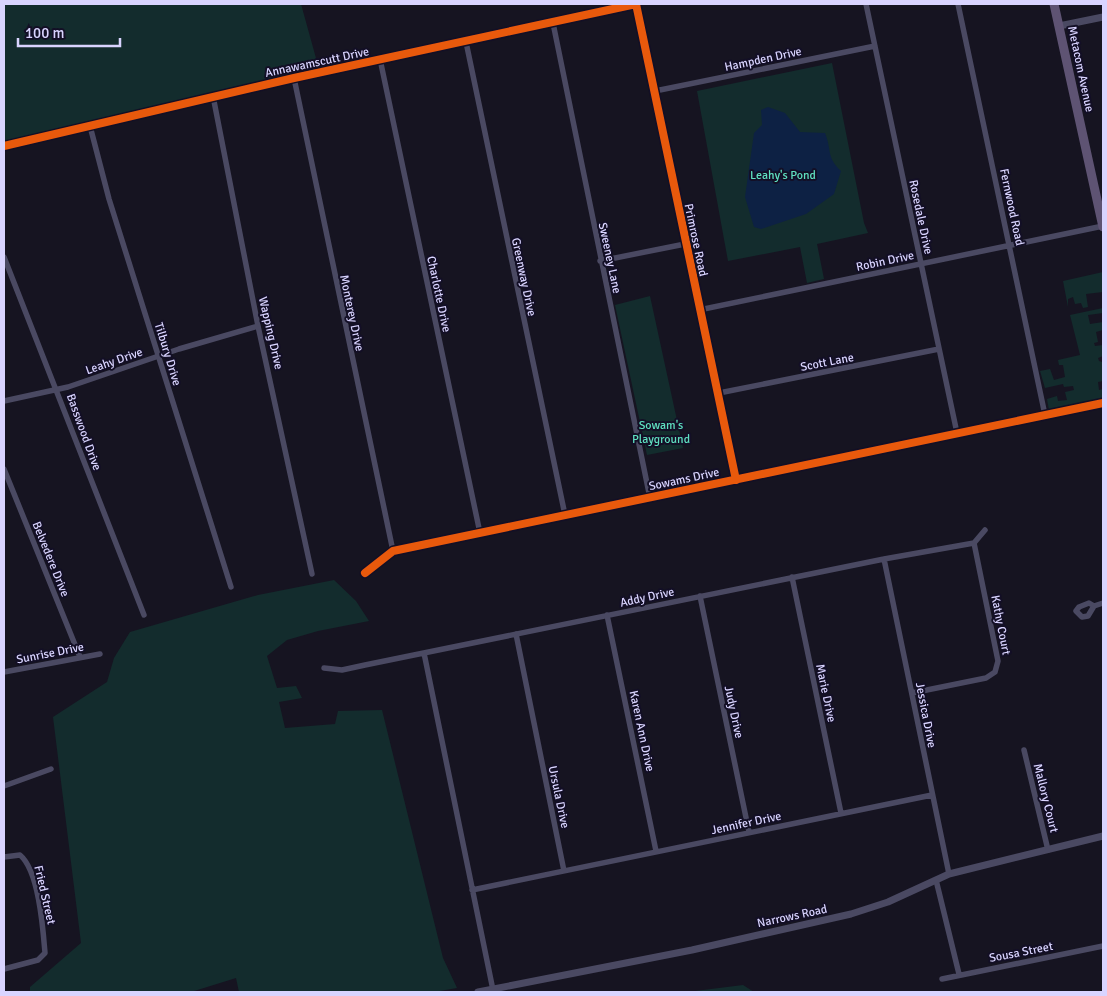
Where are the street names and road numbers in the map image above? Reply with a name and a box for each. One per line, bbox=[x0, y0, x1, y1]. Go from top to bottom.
street label: Metacom Avenue bbox=[1064, 25, 1097, 113]
street label: Annawamscutt Drive bbox=[264, 44, 370, 81]
street label: Hampden Drive bbox=[723, 44, 803, 75]
street label: Fernwood Road bbox=[996, 167, 1027, 247]
street label: Rosedale Drive bbox=[905, 178, 936, 256]
street label: Primrose Road bbox=[680, 202, 711, 278]
street label: Sweeney Lane bbox=[595, 221, 624, 295]
street label: Greenway Drive bbox=[508, 236, 539, 318]
street label: Robin Drive bbox=[855, 248, 915, 275]
street label: Charlotte Drive bbox=[423, 255, 454, 334]
street label: Monterey Drive bbox=[336, 274, 367, 353]
street label: Wapping Drive bbox=[255, 295, 286, 371]
street label: Tilbury Drive bbox=[151, 321, 184, 388]
street label: Leahy Drive bbox=[84, 345, 145, 378]
street label: Scott Lane bbox=[799, 350, 855, 375]
street label: Basswood Drive bbox=[63, 392, 104, 473]
street label: Sowams Drive bbox=[647, 465, 721, 494]
street label: Belvedere Drive bbox=[29, 519, 72, 599]
street label: Addy Drive bbox=[619, 584, 676, 611]
street label: Kathy Court bbox=[987, 594, 1014, 656]
street label: Sunrise Drive bbox=[15, 640, 85, 667]
street label: Marie Drive bbox=[812, 663, 839, 724]
street label: Jessica Drive bbox=[912, 681, 939, 749]
street label: Judy Drive bbox=[721, 684, 746, 740]
street label: Karen Ann Drive bbox=[626, 689, 657, 773]
street label: Mallory Court bbox=[1030, 762, 1061, 834]
street label: Ursula Drive bbox=[545, 765, 572, 830]
street label: Jennifer Drive bbox=[710, 809, 783, 838]
street label: Fried Street bbox=[30, 864, 59, 926]
street label: Narrows Road bbox=[756, 902, 828, 931]
street label: Sousa Street bbox=[988, 939, 1054, 966]

